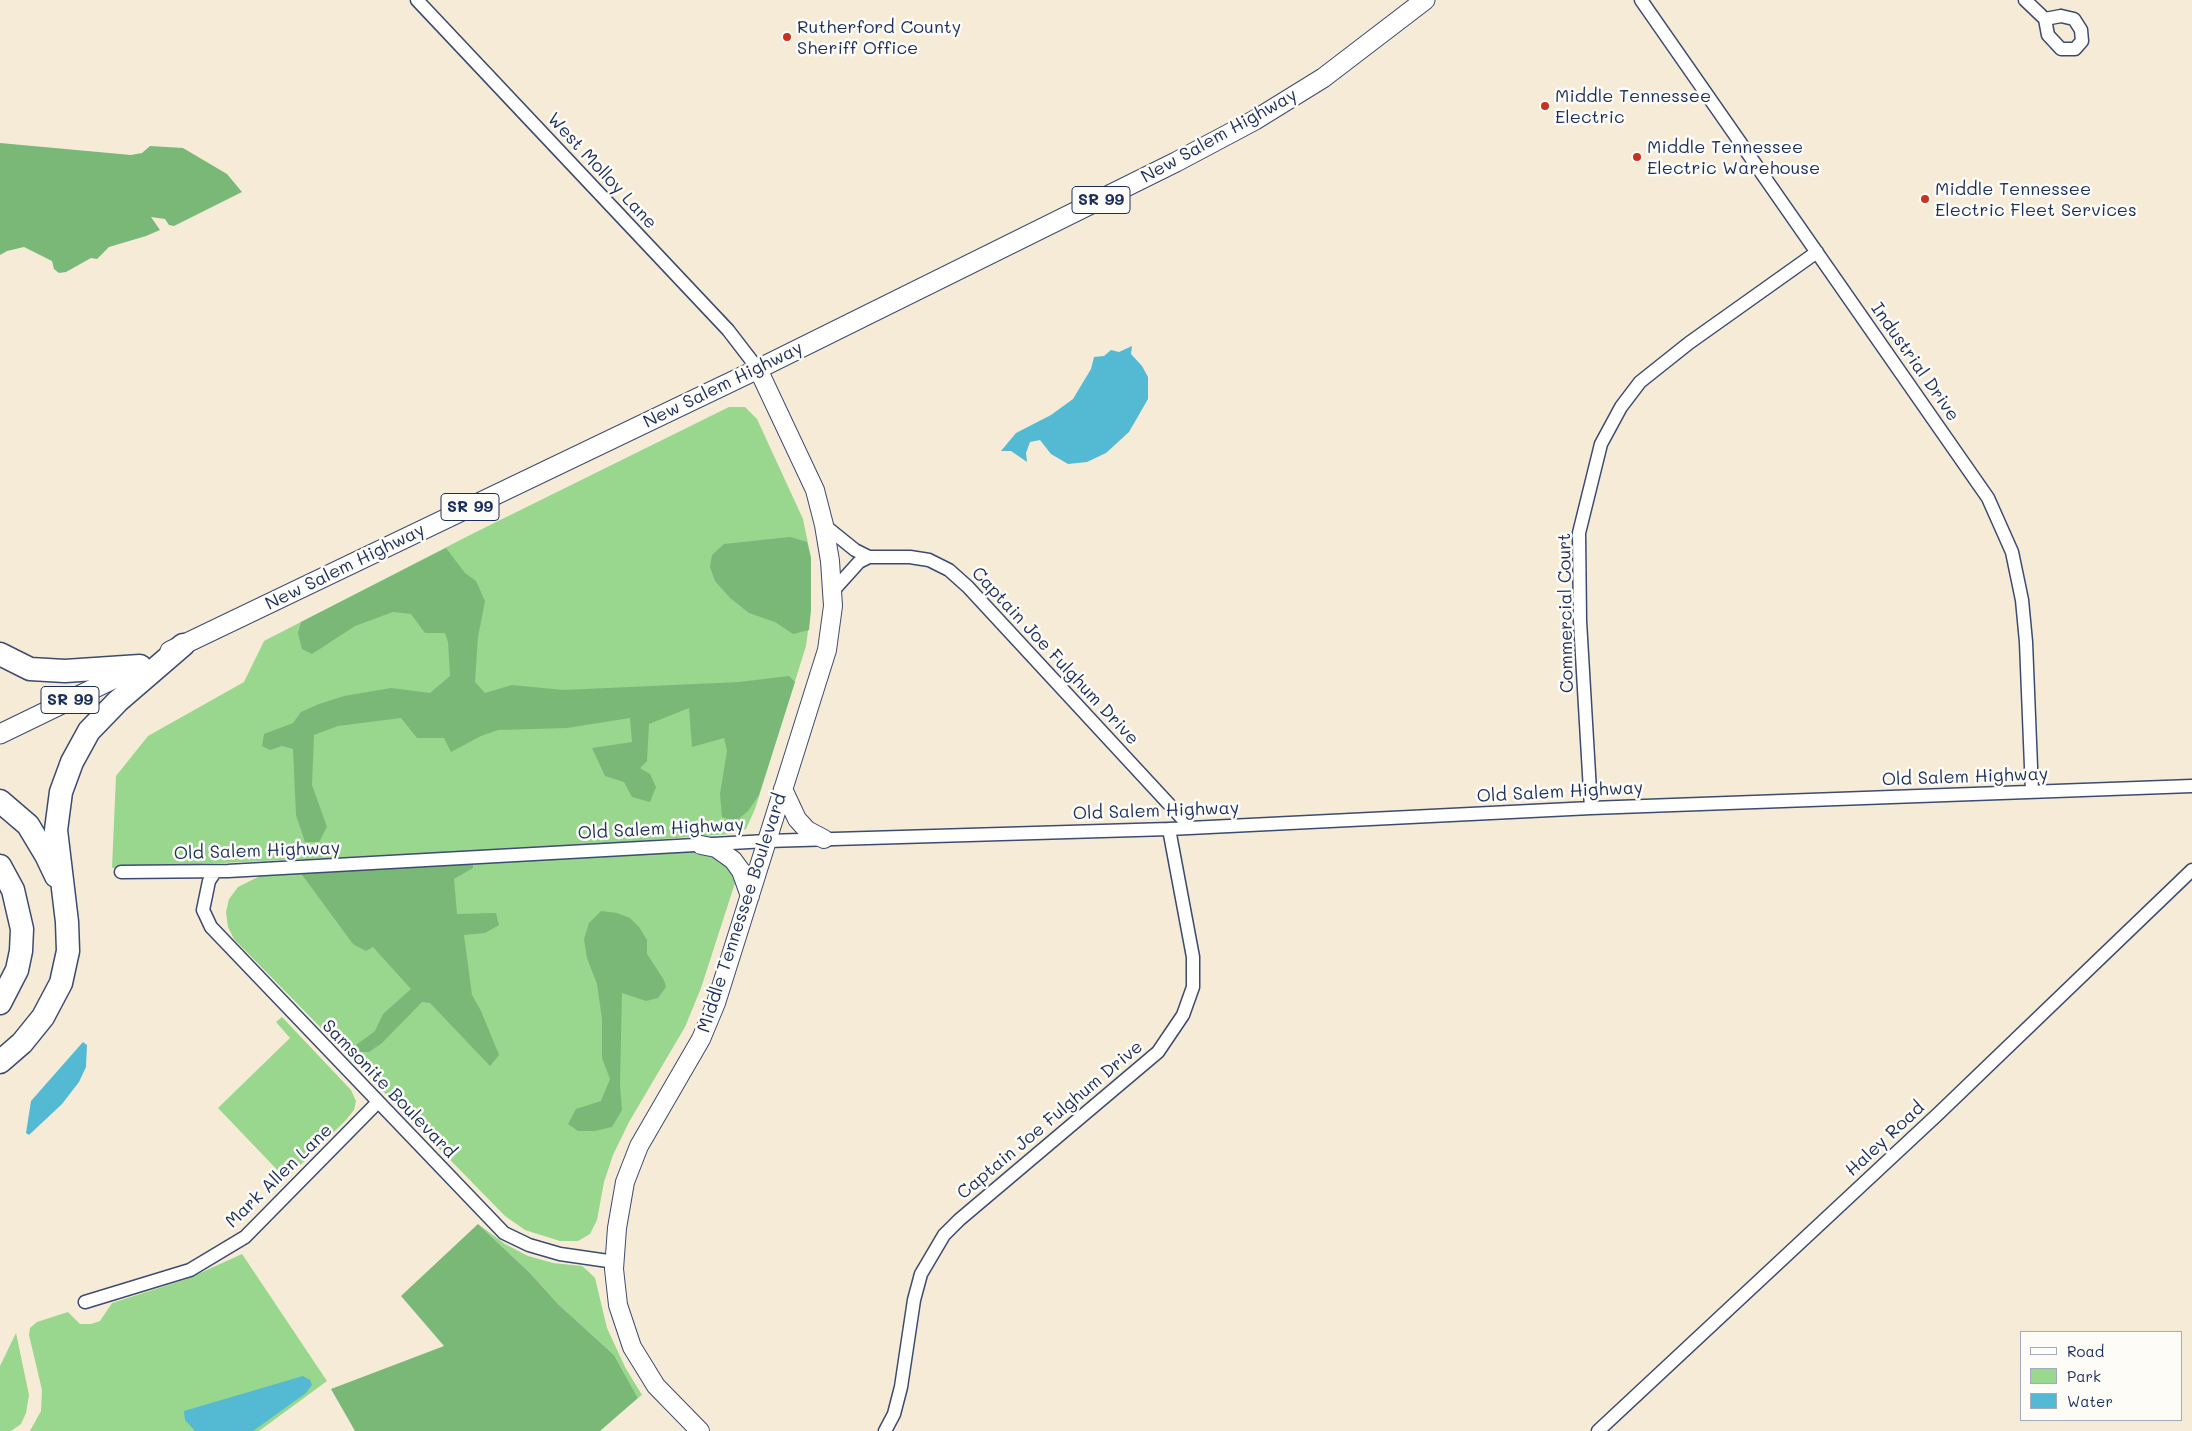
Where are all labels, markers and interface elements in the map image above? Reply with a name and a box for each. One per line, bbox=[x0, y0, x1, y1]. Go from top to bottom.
place label: Rutherford County Sheriff Office bbox=[797, 16, 961, 58]
marker: Rutherford County Sheriff Office bbox=[781, 31, 793, 43]
street label: New Salem Highway bbox=[1137, 84, 1301, 188]
place label: Middle Tennessee Electric bbox=[1555, 85, 1711, 128]
marker: Middle Tennessee Electric bbox=[1539, 100, 1551, 112]
street label: West Molloy Lane bbox=[543, 108, 661, 234]
place label: Middle Tennessee Electric Warehouse bbox=[1647, 136, 1820, 178]
marker: Middle Tennessee Electric Warehouse bbox=[1631, 151, 1643, 163]
place label: Middle Tennessee Electric Fleet Services bbox=[1935, 178, 2137, 220]
road number: SR 99 bbox=[1072, 186, 1130, 214]
marker: Middle Tennessee Electric Fleet Services bbox=[1919, 193, 1931, 205]
street label: Industrial Drive bbox=[1866, 299, 1964, 425]
street label: New Salem Highway bbox=[640, 337, 806, 433]
road number: SR 99 bbox=[441, 494, 499, 520]
street label: New Salem Highway bbox=[262, 519, 428, 615]
street label: Commercial Court bbox=[1554, 533, 1578, 693]
street label: Captain Joe Fulghum Drive bbox=[967, 563, 1143, 749]
road number: SR 99 bbox=[41, 686, 99, 714]
street label: Old Salem Highway bbox=[1881, 763, 2049, 791]
street label: Old Salem Highway bbox=[1476, 777, 1644, 807]
street label: Middle Tennessee Boulevard bbox=[693, 791, 791, 1035]
street label: Old Salem Highway bbox=[1072, 797, 1240, 825]
street label: Old Salem Highway bbox=[577, 814, 745, 844]
street label: Old Salem Highway bbox=[173, 837, 341, 865]
street label: Samsonite Boulevard bbox=[317, 1015, 461, 1163]
street label: Captain Joe Fulghum Drive bbox=[953, 1036, 1147, 1204]
street label: Haley Road bbox=[1841, 1097, 1929, 1181]
street label: Mark Allen Lane bbox=[221, 1120, 337, 1232]
legend bbox=[2020, 1331, 2182, 1421]
text: Road bbox=[2067, 1341, 2104, 1361]
text: Park bbox=[2067, 1366, 2101, 1386]
text: Water bbox=[2067, 1391, 2113, 1411]

